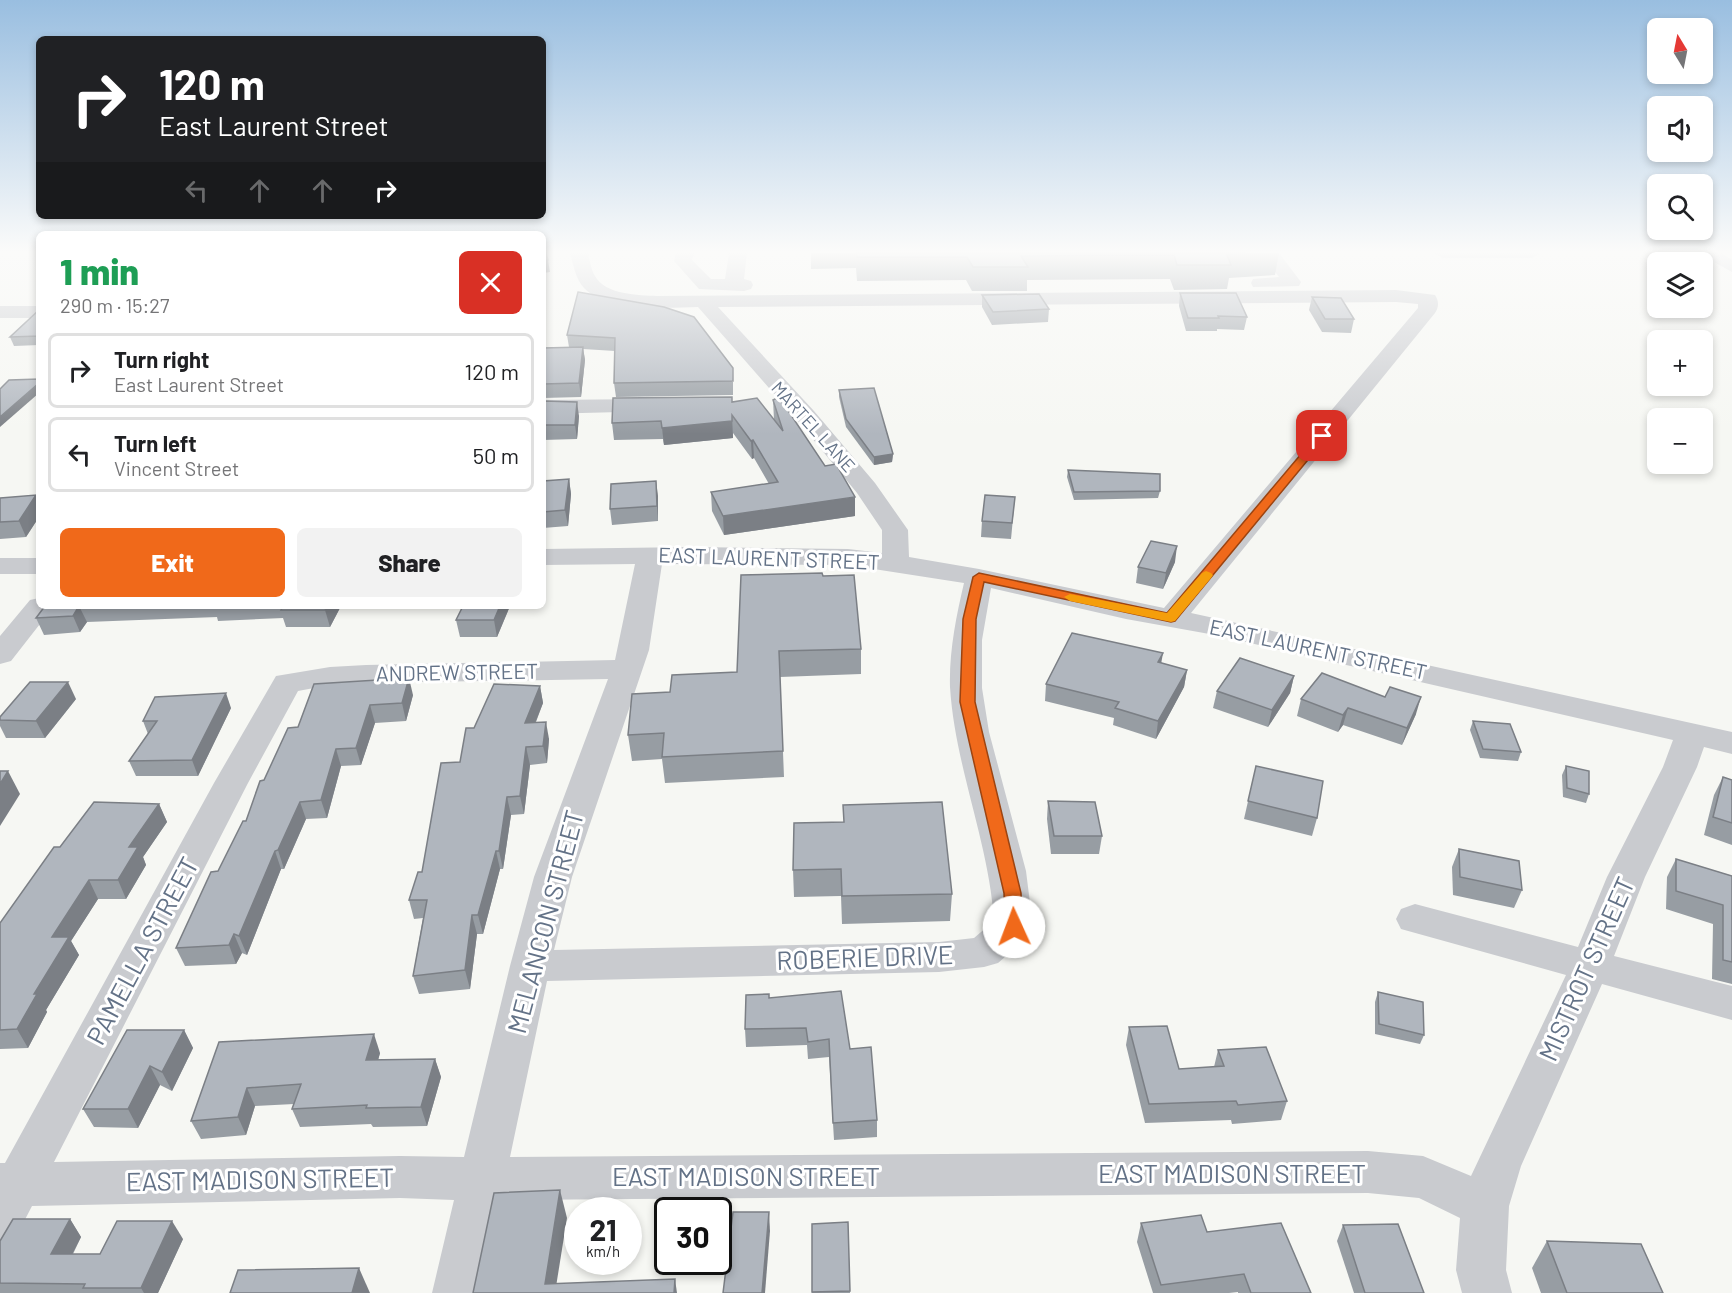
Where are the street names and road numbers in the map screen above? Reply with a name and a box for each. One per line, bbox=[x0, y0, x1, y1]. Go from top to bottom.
street label: MARTEL LANE bbox=[767, 376, 860, 476]
street label: EAST LAURENT STREET bbox=[658, 541, 880, 574]
street label: EAST LAURENT STREET bbox=[1207, 613, 1429, 684]
street label: ANDREW STREET bbox=[376, 658, 538, 685]
street label: MELANCON STREET bbox=[500, 807, 589, 1037]
street label: PAMELLA STREET bbox=[79, 851, 204, 1049]
street label: MISTROT STREET bbox=[1531, 872, 1640, 1065]
street label: ROBERIE DRIVE bbox=[776, 938, 954, 975]
street label: EAST MADISON STREET bbox=[1098, 1157, 1366, 1188]
street label: EAST MADISON STREET bbox=[612, 1160, 880, 1191]
street label: EAST MADISON STREET bbox=[126, 1161, 394, 1196]

